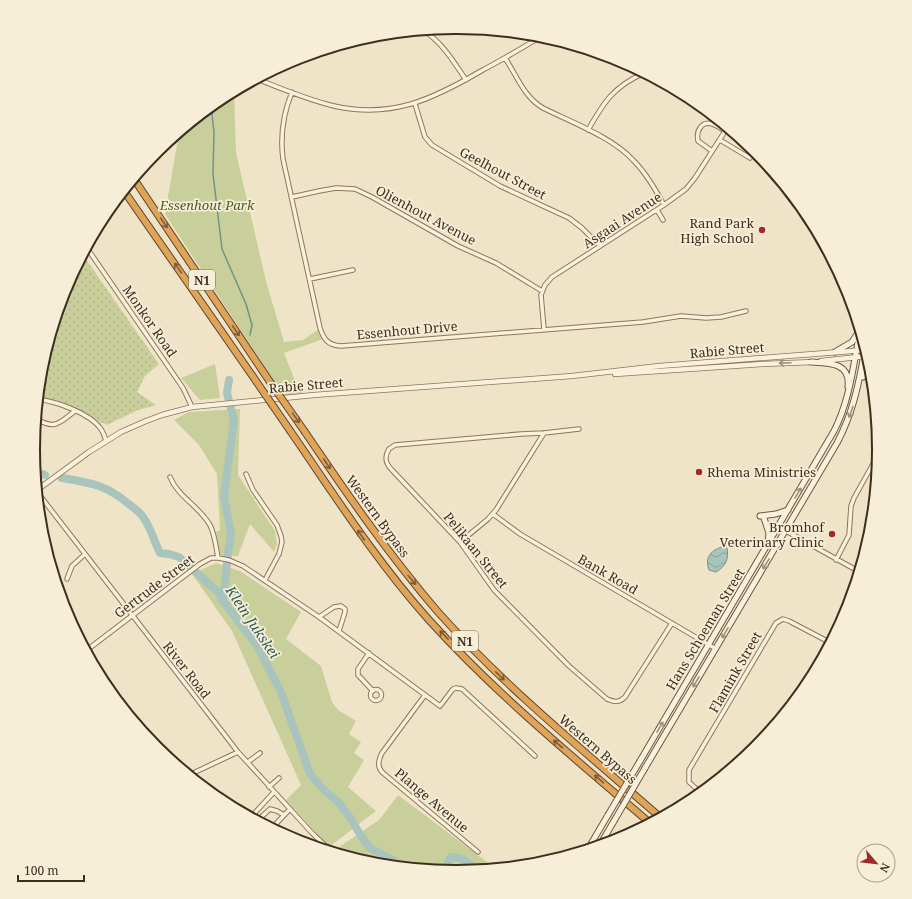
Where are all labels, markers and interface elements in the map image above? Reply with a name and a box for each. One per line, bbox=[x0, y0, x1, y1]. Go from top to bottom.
street label: Geelhout Street bbox=[457, 143, 550, 204]
street label: Olienhout Avenue bbox=[373, 181, 480, 249]
street label: Asgaai Avenue bbox=[579, 188, 665, 252]
park label: Essenhout Park bbox=[159, 196, 255, 214]
place label: Rand Park High School bbox=[680, 214, 754, 247]
one-way arrow bbox=[160, 217, 168, 228]
marker: Rand Park High School bbox=[757, 225, 767, 235]
one-way arrow bbox=[174, 263, 182, 274]
road number: N1 bbox=[189, 270, 215, 290]
street label: Monkor Road bbox=[119, 282, 181, 360]
street label: Essenhout Drive bbox=[356, 317, 458, 343]
one-way arrow bbox=[232, 325, 240, 336]
street label: Rabie Street bbox=[689, 338, 765, 362]
one-way arrow bbox=[779, 359, 792, 367]
street label: Rabie Street bbox=[268, 373, 344, 397]
one-way arrow bbox=[847, 406, 854, 419]
one-way arrow bbox=[292, 413, 300, 424]
one-way arrow bbox=[323, 458, 331, 469]
place label: Rhema Ministries bbox=[707, 463, 816, 481]
marker: Rhema Ministries bbox=[694, 467, 704, 477]
street label: Western Bypass bbox=[342, 471, 414, 561]
one-way arrow bbox=[795, 487, 803, 499]
street label: Pelikaan Street bbox=[440, 508, 513, 592]
place label: Bromhof Veterinary Clinic bbox=[720, 518, 825, 551]
one-way arrow bbox=[357, 529, 365, 540]
marker: Bromhof Veterinary Clinic bbox=[827, 529, 837, 539]
street label: Gertrude Street bbox=[110, 550, 198, 622]
street label: Bank Road bbox=[575, 550, 641, 598]
one-way arrow bbox=[761, 558, 769, 570]
street label: Hans Schoeman Street bbox=[661, 564, 749, 693]
one-way arrow bbox=[407, 575, 416, 586]
water label: Klein Jukskei bbox=[221, 581, 285, 663]
one-way arrow bbox=[721, 627, 729, 639]
street label: Flamink Street bbox=[704, 628, 766, 716]
one-way arrow bbox=[439, 629, 448, 640]
road number: N1 bbox=[452, 631, 478, 651]
street label: River Road bbox=[159, 638, 215, 702]
one-way arrow bbox=[495, 671, 505, 681]
one-way arrow bbox=[692, 676, 700, 688]
street label: Western Bypass bbox=[555, 710, 641, 788]
one-way arrow bbox=[656, 721, 664, 733]
one-way arrow bbox=[552, 739, 563, 748]
street label: Plange Avenue bbox=[391, 764, 473, 836]
one-way arrow bbox=[594, 775, 604, 784]
north arrow bbox=[856, 843, 896, 883]
scale bar bbox=[18, 857, 84, 883]
text: N bbox=[876, 861, 894, 876]
text: 100 m bbox=[24, 862, 59, 879]

